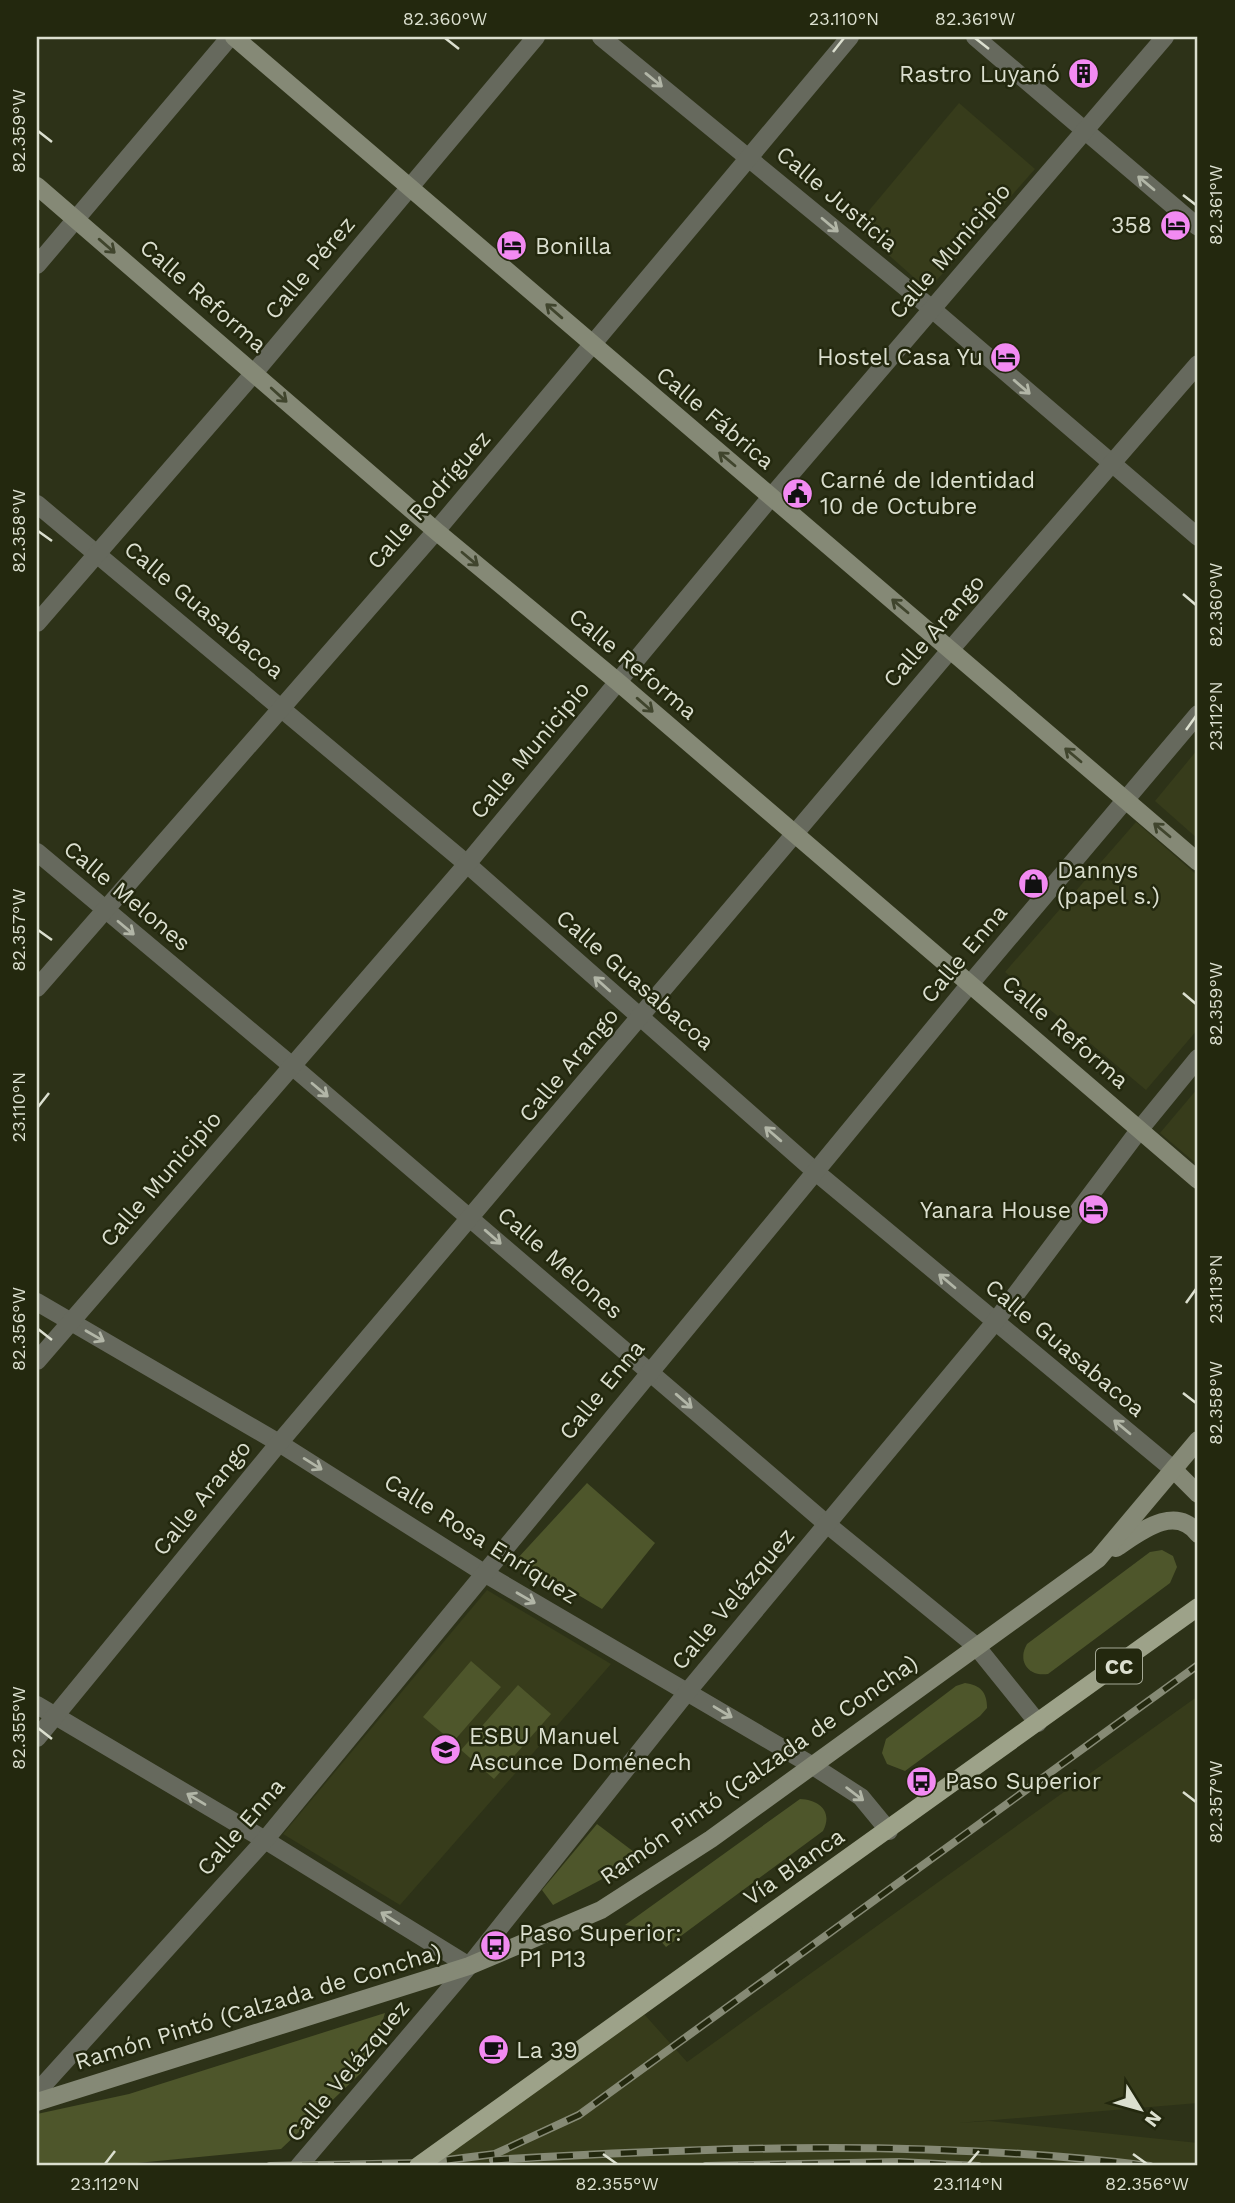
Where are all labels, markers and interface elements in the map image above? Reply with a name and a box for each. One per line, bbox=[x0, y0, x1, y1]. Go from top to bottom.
text: 82.360°W bbox=[403, 8, 487, 29]
text: 23.110°N bbox=[809, 8, 879, 29]
text: 82.361°W bbox=[935, 8, 1015, 29]
building icon: Rastro Luyanó bbox=[1066, 57, 1100, 91]
place label: Rastro Luyanó bbox=[899, 61, 1060, 88]
one-way arrow bbox=[644, 72, 662, 88]
text: 82.359°W bbox=[8, 89, 29, 173]
street label: Calle Justicia bbox=[771, 140, 903, 258]
text: 82.361°W bbox=[1205, 165, 1226, 245]
one-way arrow bbox=[1137, 175, 1155, 191]
street label: Calle Municipio bbox=[884, 177, 1016, 325]
hotel icon: 358 bbox=[1158, 208, 1192, 242]
street label: Calle Pérez bbox=[259, 211, 361, 325]
place label: 358 bbox=[1111, 212, 1152, 239]
one-way arrow bbox=[820, 217, 838, 232]
hotel icon: Bonilla bbox=[495, 229, 529, 263]
place label: Bonilla bbox=[535, 233, 611, 260]
street label: Calle Reforma bbox=[134, 234, 272, 358]
one-way arrow bbox=[98, 238, 116, 254]
one-way arrow bbox=[545, 303, 563, 319]
hotel icon: Hostel Casa Yu bbox=[989, 340, 1023, 374]
place label: Hostel Casa Yu bbox=[817, 344, 983, 371]
street label: Calle Fábrica bbox=[651, 361, 779, 475]
one-way arrow bbox=[1013, 379, 1031, 395]
one-way arrow bbox=[270, 387, 287, 404]
street label: Calle Rodríguez bbox=[362, 425, 496, 575]
one-way arrow bbox=[718, 451, 736, 467]
place label: Carné de Identidad 10 de Octubre bbox=[820, 467, 1035, 520]
public building icon: Carné de Identidad 10 de Octubre bbox=[780, 476, 814, 510]
text: 82.358°W bbox=[8, 489, 29, 573]
street label: Calle Guasabacoa bbox=[119, 535, 289, 685]
one-way arrow bbox=[461, 551, 479, 567]
text: 82.360°W bbox=[1205, 563, 1226, 647]
street label: Calle Arango bbox=[878, 569, 990, 693]
one-way arrow bbox=[892, 598, 910, 614]
street label: Calle Reforma bbox=[563, 603, 703, 725]
street label: Calle Municipio bbox=[465, 676, 595, 824]
text: 23.112°N bbox=[1205, 681, 1226, 751]
one-way arrow bbox=[635, 697, 653, 713]
one-way arrow bbox=[1064, 747, 1082, 763]
one-way arrow bbox=[1153, 822, 1171, 838]
street label: Calle Melones bbox=[58, 835, 196, 957]
place label: Dannys (papel s.) bbox=[1057, 857, 1160, 910]
shop icon: Dannys (papel s.) bbox=[1017, 866, 1051, 900]
text: 82.357°W bbox=[8, 888, 29, 972]
street label: Calle Enna bbox=[915, 899, 1013, 1009]
street label: Calle Guasabacoa bbox=[551, 904, 719, 1056]
one-way arrow bbox=[117, 920, 135, 936]
text: 82.359°W bbox=[1205, 962, 1226, 1046]
street label: Calle Reforma bbox=[996, 970, 1134, 1094]
one-way arrow bbox=[593, 976, 611, 992]
street label: Calle Arango bbox=[513, 1002, 625, 1128]
text: 23.110°N bbox=[8, 1072, 29, 1142]
one-way arrow bbox=[310, 1082, 328, 1097]
street label: Calle Municipio bbox=[95, 1105, 227, 1253]
one-way arrow bbox=[764, 1126, 782, 1142]
hotel icon: Yanara House bbox=[1077, 1193, 1111, 1227]
place label: Yanara House bbox=[920, 1197, 1071, 1224]
street label: Calle Melones bbox=[492, 1201, 628, 1325]
one-way arrow bbox=[484, 1229, 502, 1245]
text: 23.113°N bbox=[1205, 1254, 1226, 1324]
one-way arrow bbox=[938, 1273, 956, 1289]
street label: Calle Guasabacoa bbox=[980, 1273, 1150, 1423]
text: 82.356°W bbox=[8, 1287, 29, 1371]
one-way arrow bbox=[85, 1329, 105, 1343]
street label: Calle Enna bbox=[554, 1335, 650, 1445]
text: 82.358°W bbox=[1205, 1361, 1226, 1445]
one-way arrow bbox=[675, 1393, 693, 1409]
one-way arrow bbox=[1113, 1419, 1131, 1434]
street label: Calle Arango bbox=[147, 1435, 257, 1561]
one-way arrow bbox=[302, 1457, 322, 1471]
street label: Calle Rosa Enríquez bbox=[379, 1468, 583, 1610]
street label: Calle Velázquez bbox=[666, 1523, 800, 1675]
one-way arrow bbox=[516, 1591, 536, 1605]
road number: CC bbox=[1096, 1648, 1142, 1684]
street label: Ramón Pintó (Calzada de Concha) bbox=[595, 1650, 923, 1890]
text: 82.355°W bbox=[8, 1686, 29, 1770]
one-way arrow bbox=[712, 1706, 732, 1720]
place label: ESBU Manuel Ascunce Doménech bbox=[469, 1723, 692, 1776]
school or university icon: ESBU Manuel Ascunce Doménech bbox=[429, 1732, 463, 1766]
text: 82.357°W bbox=[1205, 1760, 1226, 1844]
bus stop icon: Paso Superior bbox=[905, 1764, 939, 1798]
place label: Paso Superior bbox=[945, 1768, 1101, 1795]
street label: Calle Enna bbox=[191, 1773, 291, 1881]
one-way arrow bbox=[845, 1787, 864, 1801]
one-way arrow bbox=[186, 1792, 206, 1806]
street label: Vía Blanca bbox=[739, 1823, 849, 1911]
one-way arrow bbox=[381, 1910, 401, 1924]
place label: Paso Superior: P1 P13 bbox=[519, 1920, 682, 1973]
bus stop icon: Paso Superior: P1 P13 bbox=[479, 1929, 513, 1963]
street label: Ramón Pintó (Calzada de Concha) bbox=[72, 1938, 444, 2076]
street label: Calle Velázquez bbox=[281, 1995, 415, 2147]
cafe icon: La 39 bbox=[476, 2033, 510, 2067]
place label: La 39 bbox=[516, 2037, 578, 2064]
north arrow bbox=[1106, 2074, 1176, 2144]
text: N bbox=[1140, 2106, 1167, 2131]
text: 23.112°N bbox=[70, 2173, 140, 2194]
text: 82.355°W bbox=[575, 2173, 659, 2194]
text: 23.114°N bbox=[933, 2173, 1003, 2194]
text: 82.356°W bbox=[1105, 2173, 1189, 2194]

